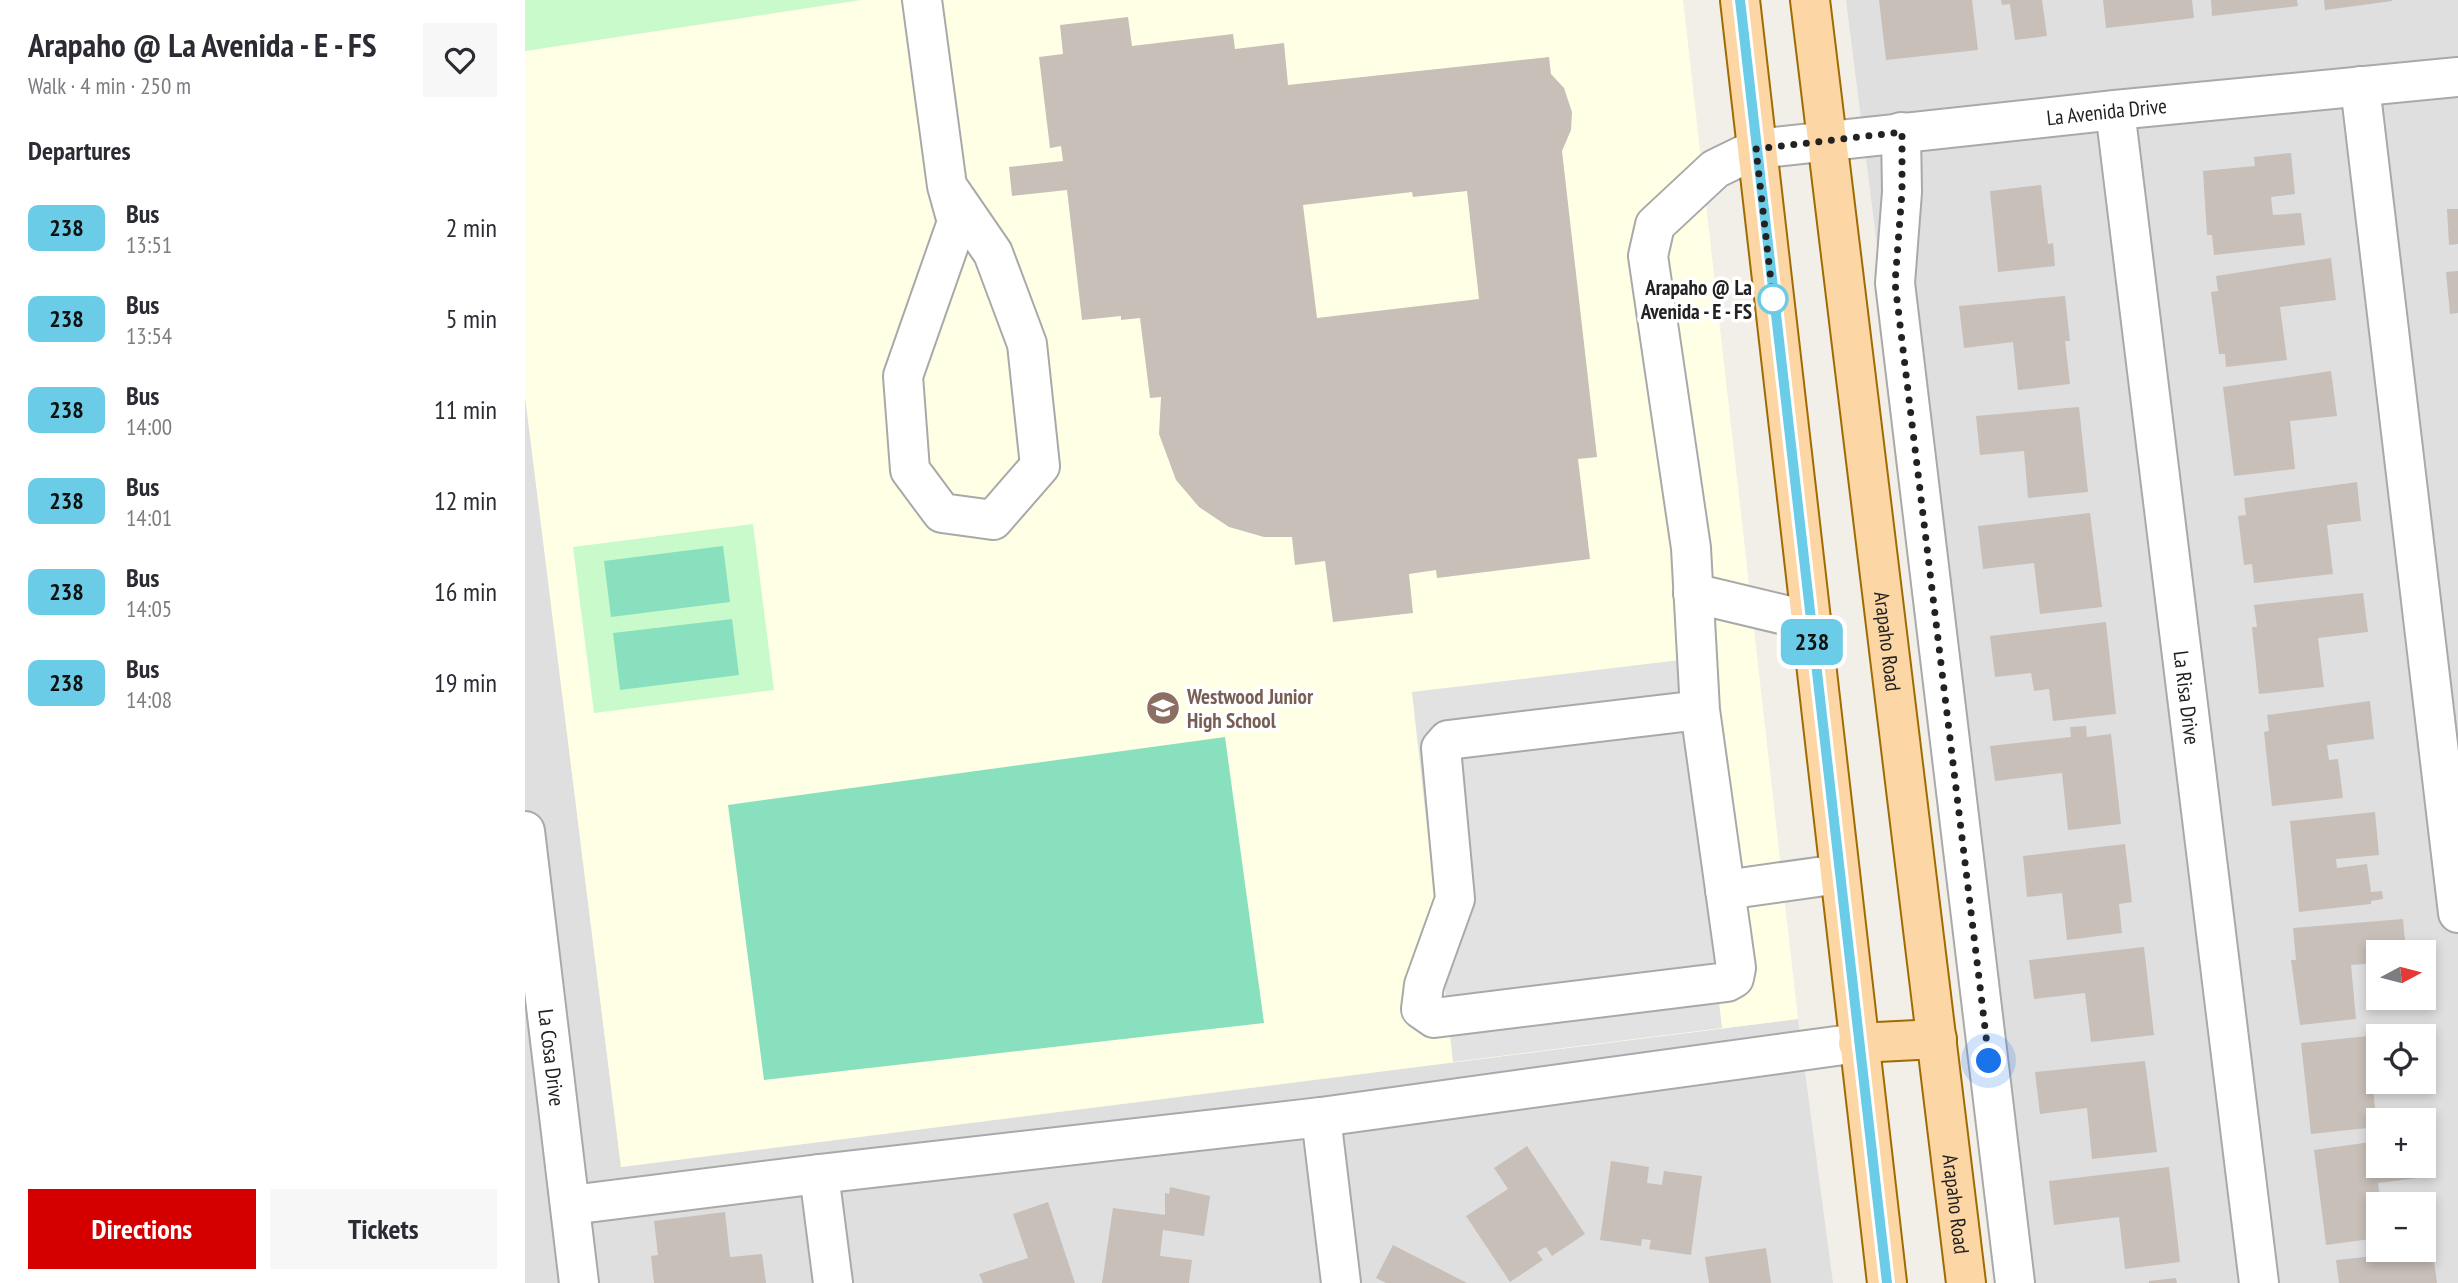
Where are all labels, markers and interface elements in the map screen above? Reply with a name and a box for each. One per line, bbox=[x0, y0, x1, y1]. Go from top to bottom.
text: Arapaho @ La Avenida - E - FS bbox=[28, 23, 376, 66]
button: heart bbox=[423, 23, 497, 97]
text: Walk · 4 min · 250 m bbox=[28, 71, 191, 100]
street label: La Avenida Drive bbox=[2045, 92, 2168, 131]
text: Departures bbox=[28, 134, 131, 167]
text: Bus bbox=[126, 197, 159, 230]
text: 2 min bbox=[446, 211, 497, 244]
text: 238 bbox=[49, 212, 84, 243]
text: 13:51 bbox=[126, 230, 172, 259]
place label: Arapaho @ La Avenida - E - FS bbox=[1640, 274, 1752, 325]
marker: Arapaho @ La Avenida - E - FS bbox=[1758, 284, 1788, 314]
text: Bus bbox=[126, 288, 159, 321]
text: 5 min bbox=[446, 302, 497, 335]
text: 238 bbox=[49, 303, 84, 334]
text: 13:54 bbox=[126, 321, 172, 350]
text: Bus bbox=[126, 379, 159, 412]
text: 11 min bbox=[434, 393, 497, 426]
text: 238 bbox=[49, 394, 84, 425]
text: 14:00 bbox=[126, 412, 172, 441]
text: Bus bbox=[126, 470, 159, 503]
text: 12 min bbox=[434, 484, 497, 517]
text: 238 bbox=[49, 485, 84, 516]
text: 14:01 bbox=[126, 503, 172, 532]
text: Bus bbox=[126, 561, 159, 594]
text: 16 min bbox=[434, 575, 497, 608]
text: 238 bbox=[49, 576, 84, 607]
street label: Arapaho Road bbox=[1869, 590, 1907, 693]
text: 14:05 bbox=[126, 594, 172, 623]
line badge: 238 bbox=[1772, 619, 1852, 665]
text: 238 bbox=[1795, 626, 1829, 657]
street label: La Risa Drive bbox=[2168, 649, 2206, 746]
text: Bus bbox=[126, 652, 159, 685]
text: 19 min bbox=[434, 666, 497, 699]
text: 238 bbox=[49, 667, 84, 698]
place label: Westwood Junior High School bbox=[1186, 683, 1314, 734]
text: 14:08 bbox=[126, 685, 172, 714]
school or university icon: Westwood Junior High School bbox=[1144, 689, 1182, 727]
north arrow bbox=[2366, 940, 2436, 1010]
map controls bbox=[2366, 940, 2436, 1262]
street label: La Cosa Drive bbox=[533, 1007, 571, 1107]
button: locate bbox=[2366, 1024, 2436, 1094]
your location bbox=[1971, 1043, 2006, 1078]
button: + bbox=[2366, 1108, 2436, 1178]
street label: Arapaho Road bbox=[1937, 1153, 1976, 1256]
button: Directions bbox=[28, 1189, 256, 1269]
button: Tickets bbox=[270, 1189, 497, 1269]
button: − bbox=[2366, 1192, 2436, 1262]

